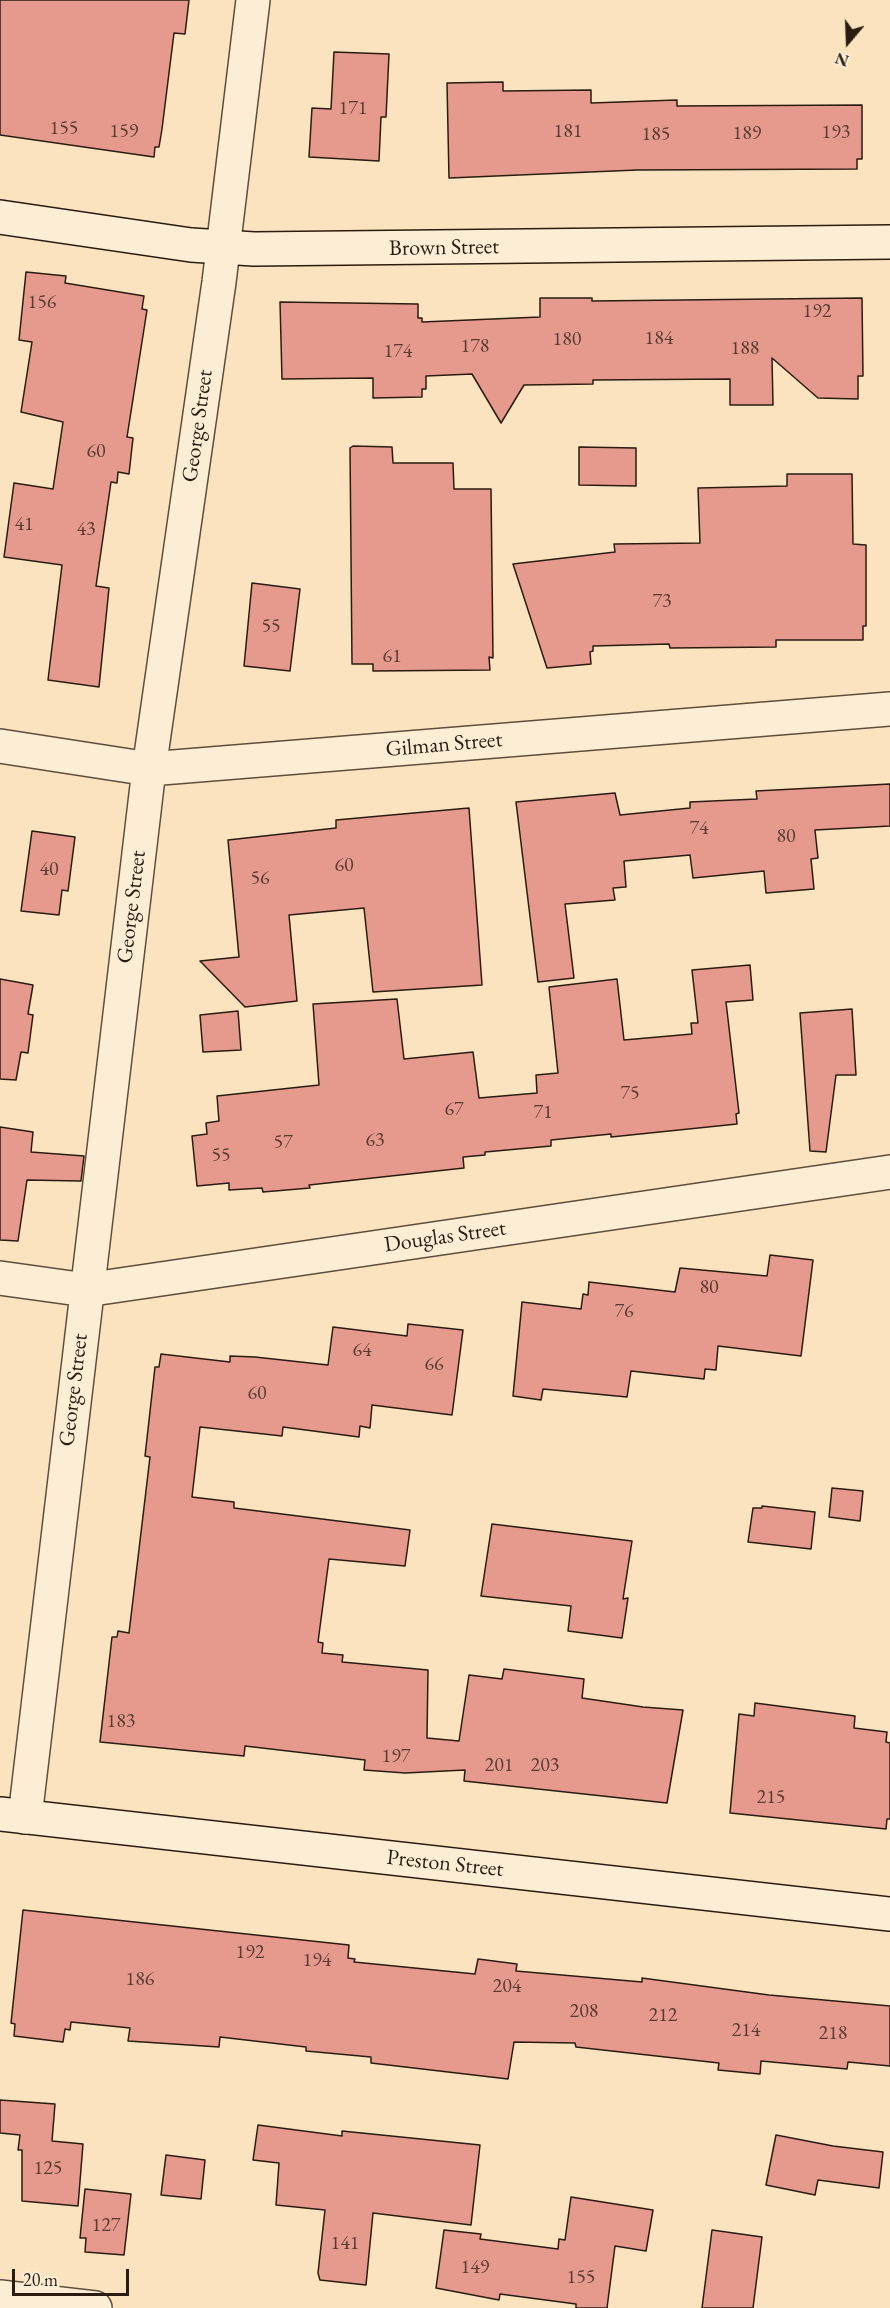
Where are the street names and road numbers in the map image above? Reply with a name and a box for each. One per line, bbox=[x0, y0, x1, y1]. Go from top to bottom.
street label: Brown Street bbox=[389, 234, 499, 262]
street label: George Street bbox=[177, 368, 219, 484]
street label: Gilman Street bbox=[385, 727, 503, 763]
street label: George Street bbox=[112, 849, 152, 965]
street label: Douglas Street bbox=[382, 1215, 508, 1259]
street label: George Street bbox=[54, 1332, 94, 1448]
street label: Preston Street bbox=[385, 1845, 505, 1883]

